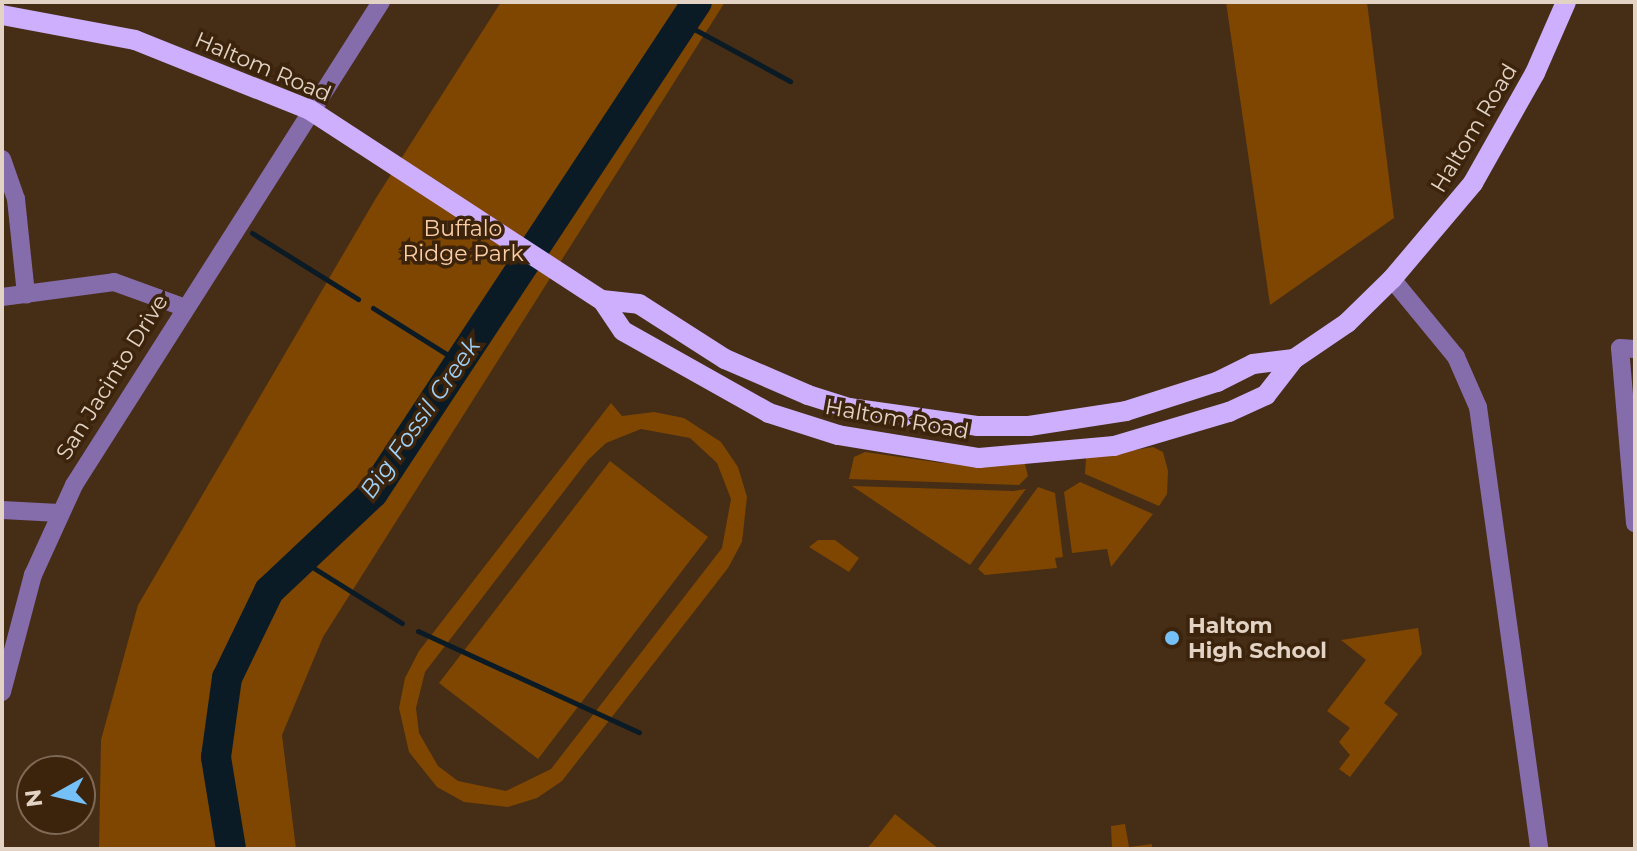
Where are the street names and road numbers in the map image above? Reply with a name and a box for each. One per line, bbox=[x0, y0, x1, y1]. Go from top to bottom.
street label: Haltom Road bbox=[191, 26, 335, 108]
street label: Haltom Road bbox=[1425, 59, 1523, 197]
street label: San Jacinto Drive bbox=[51, 290, 173, 464]
street label: Haltom Road bbox=[823, 393, 971, 445]

